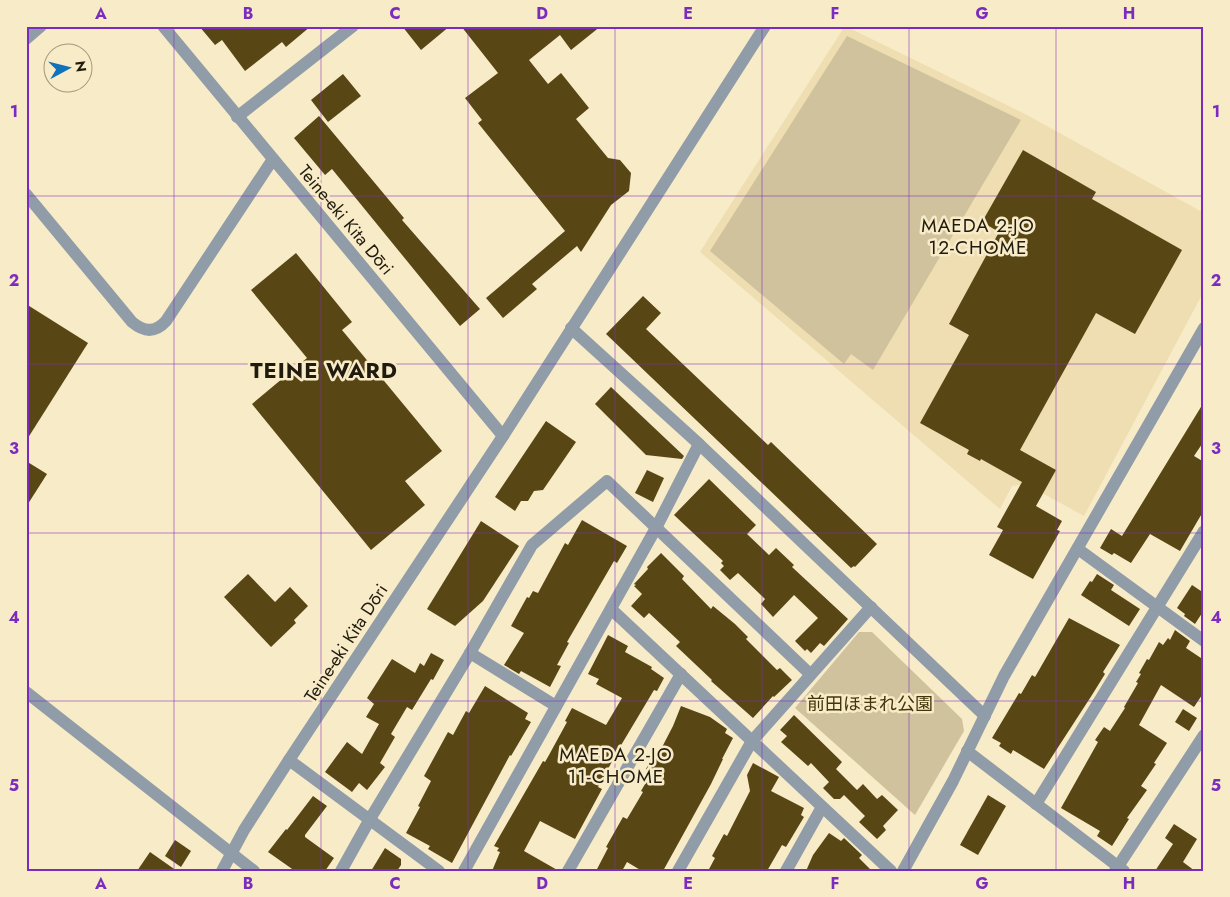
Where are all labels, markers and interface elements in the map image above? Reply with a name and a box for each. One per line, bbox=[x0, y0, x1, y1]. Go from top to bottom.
text: A bbox=[94, 2, 107, 25]
text: B bbox=[243, 2, 253, 25]
text: C bbox=[389, 2, 401, 25]
text: D bbox=[536, 2, 548, 25]
text: E bbox=[683, 2, 693, 25]
text: F bbox=[831, 2, 839, 25]
text: G bbox=[975, 2, 989, 25]
text: H bbox=[1123, 2, 1135, 25]
north arrow bbox=[42, 42, 92, 92]
text: N bbox=[70, 60, 92, 73]
text: 1 bbox=[10, 100, 18, 123]
text: 1 bbox=[1212, 100, 1220, 123]
street label: Teine-eki Kita Dōri bbox=[292, 159, 400, 281]
district label: MAEDA 2-JO 12-CHOME bbox=[921, 212, 1035, 261]
text: 2 bbox=[9, 269, 19, 292]
text: 2 bbox=[1211, 269, 1221, 292]
district label: TEINE WARD bbox=[250, 354, 398, 386]
text: 3 bbox=[9, 437, 19, 460]
text: 3 bbox=[1211, 437, 1221, 460]
street label: Teine-eki Kita Dōri bbox=[298, 579, 394, 707]
text: 4 bbox=[8, 606, 20, 629]
text: 4 bbox=[1210, 606, 1222, 629]
park label: 前田ほまれ公園 bbox=[807, 691, 933, 717]
district label: MAEDA 2-JO 11-CHOME bbox=[559, 741, 673, 790]
text: 5 bbox=[9, 774, 19, 797]
text: 5 bbox=[1211, 774, 1221, 797]
text: A bbox=[94, 872, 107, 895]
text: B bbox=[243, 872, 253, 895]
text: C bbox=[389, 872, 401, 895]
text: D bbox=[536, 872, 548, 895]
text: E bbox=[683, 872, 693, 895]
text: F bbox=[831, 872, 839, 895]
text: G bbox=[975, 872, 989, 895]
text: H bbox=[1123, 872, 1135, 895]

